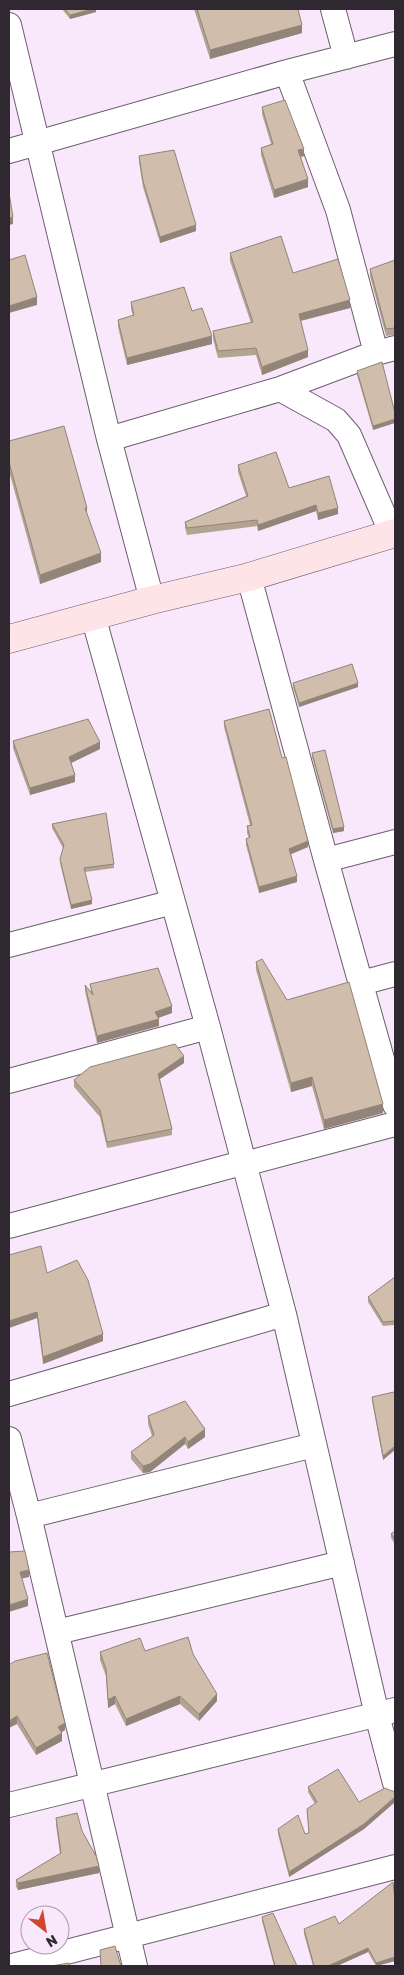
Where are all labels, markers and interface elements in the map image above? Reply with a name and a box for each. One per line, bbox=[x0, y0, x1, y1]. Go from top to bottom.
north arrow bbox=[20, 1905, 70, 1955]
text: N bbox=[43, 1931, 60, 1951]

